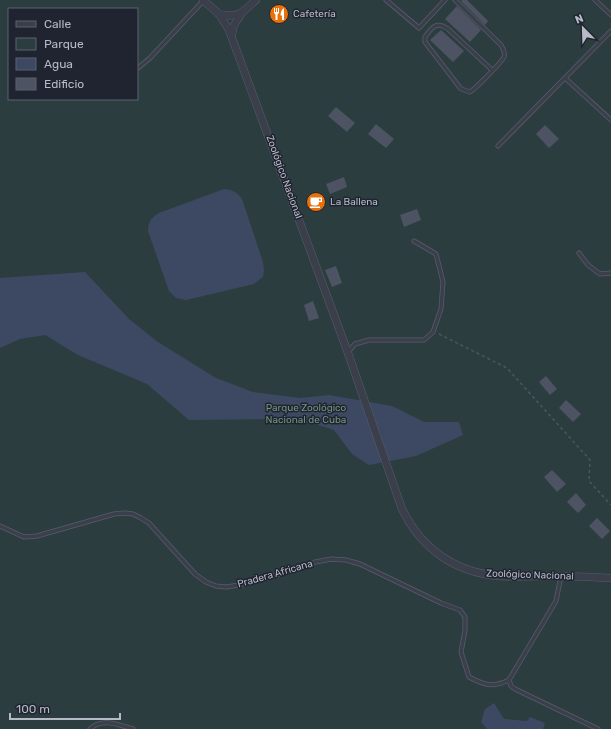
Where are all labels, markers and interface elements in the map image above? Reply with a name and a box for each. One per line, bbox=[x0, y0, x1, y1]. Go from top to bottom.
restaurant icon: Cafetería bbox=[268, 3, 290, 25]
legend bbox=[8, 8, 138, 100]
place label: Cafetería bbox=[293, 8, 336, 20]
north arrow bbox=[563, 8, 603, 48]
text: N bbox=[573, 12, 586, 27]
text: Calle bbox=[44, 17, 71, 31]
text: Parque bbox=[44, 37, 84, 51]
text: Agua bbox=[44, 57, 73, 71]
text: Edificio bbox=[44, 77, 84, 91]
street label: Zoológico Nacional bbox=[263, 134, 305, 220]
cafe icon: La Ballena bbox=[305, 191, 327, 213]
place label: La Ballena bbox=[330, 196, 378, 208]
park label: Parque Zoológico Nacional de Cuba bbox=[266, 402, 347, 426]
street label: Pradera Africana bbox=[236, 558, 314, 590]
street label: Zoológico Nacional bbox=[486, 567, 574, 583]
scale bar bbox=[10, 695, 120, 721]
text: 100 m bbox=[16, 702, 50, 716]

